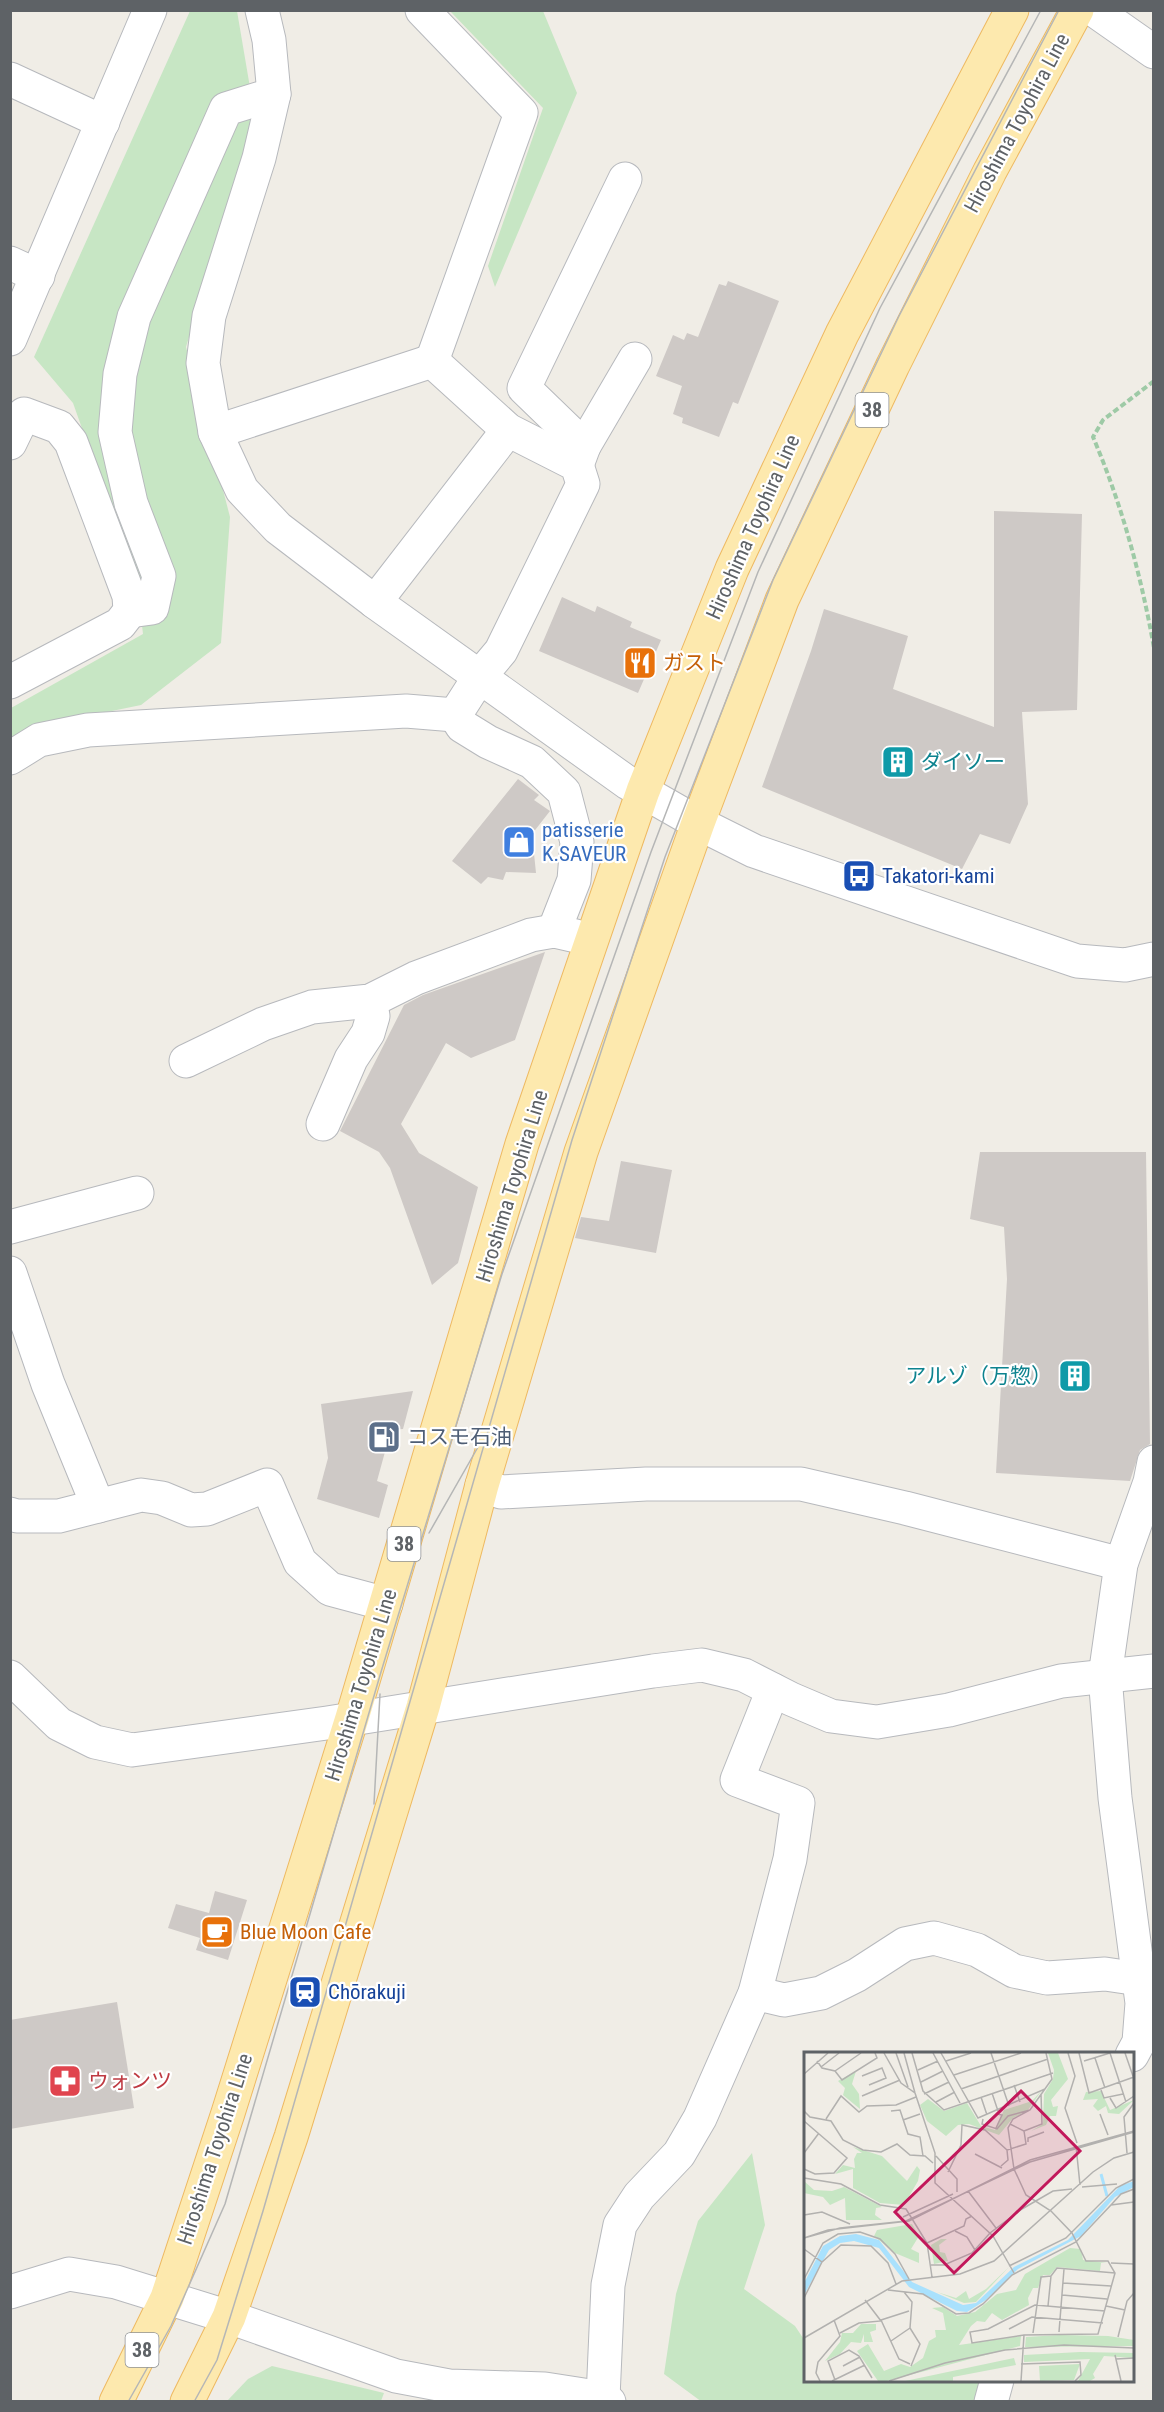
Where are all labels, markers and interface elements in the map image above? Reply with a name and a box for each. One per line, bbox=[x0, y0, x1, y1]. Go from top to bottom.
street label: Hiroshima Toyohira Line bbox=[960, 29, 1074, 217]
road number: 38 bbox=[856, 393, 888, 427]
street label: Hiroshima Toyohira Line bbox=[701, 431, 805, 623]
restaurant icon: ガスト bbox=[622, 645, 658, 681]
place label: ガスト bbox=[663, 651, 726, 675]
building icon: ダイソー bbox=[880, 744, 916, 780]
place label: ダイソー bbox=[921, 750, 1005, 774]
place label: patisserie K.SAVEUR bbox=[542, 818, 626, 866]
shop icon: patisserie K.SAVEUR bbox=[501, 824, 537, 860]
bus stop icon: Takatori-kami bbox=[841, 858, 877, 894]
place label: Takatori-kami bbox=[882, 864, 995, 888]
street label: Hiroshima Toyohira Line bbox=[471, 1087, 553, 1285]
building icon: アルゾ（万惣） bbox=[1057, 1358, 1093, 1394]
place label: アルゾ（万惣） bbox=[905, 1364, 1052, 1388]
fuel station icon: コスモ石油 bbox=[366, 1419, 402, 1455]
place label: コスモ石油 bbox=[407, 1425, 512, 1449]
road number: 38 bbox=[388, 1527, 420, 1561]
street label: Hiroshima Toyohira Line bbox=[320, 1586, 402, 1784]
cafe icon: Blue Moon Cafe bbox=[199, 1914, 235, 1950]
place label: Blue Moon Cafe bbox=[240, 1920, 371, 1944]
station icon: Chōrakuji bbox=[287, 1974, 323, 2010]
place label: Chōrakuji bbox=[328, 1980, 406, 2004]
street label: Hiroshima Toyohira Line bbox=[173, 2050, 257, 2248]
inset map bbox=[804, 2052, 1134, 2382]
pharmacy icon: ウォンツ bbox=[47, 2063, 83, 2099]
place label: ウォンツ bbox=[88, 2069, 172, 2093]
road number: 38 bbox=[126, 2333, 158, 2367]

